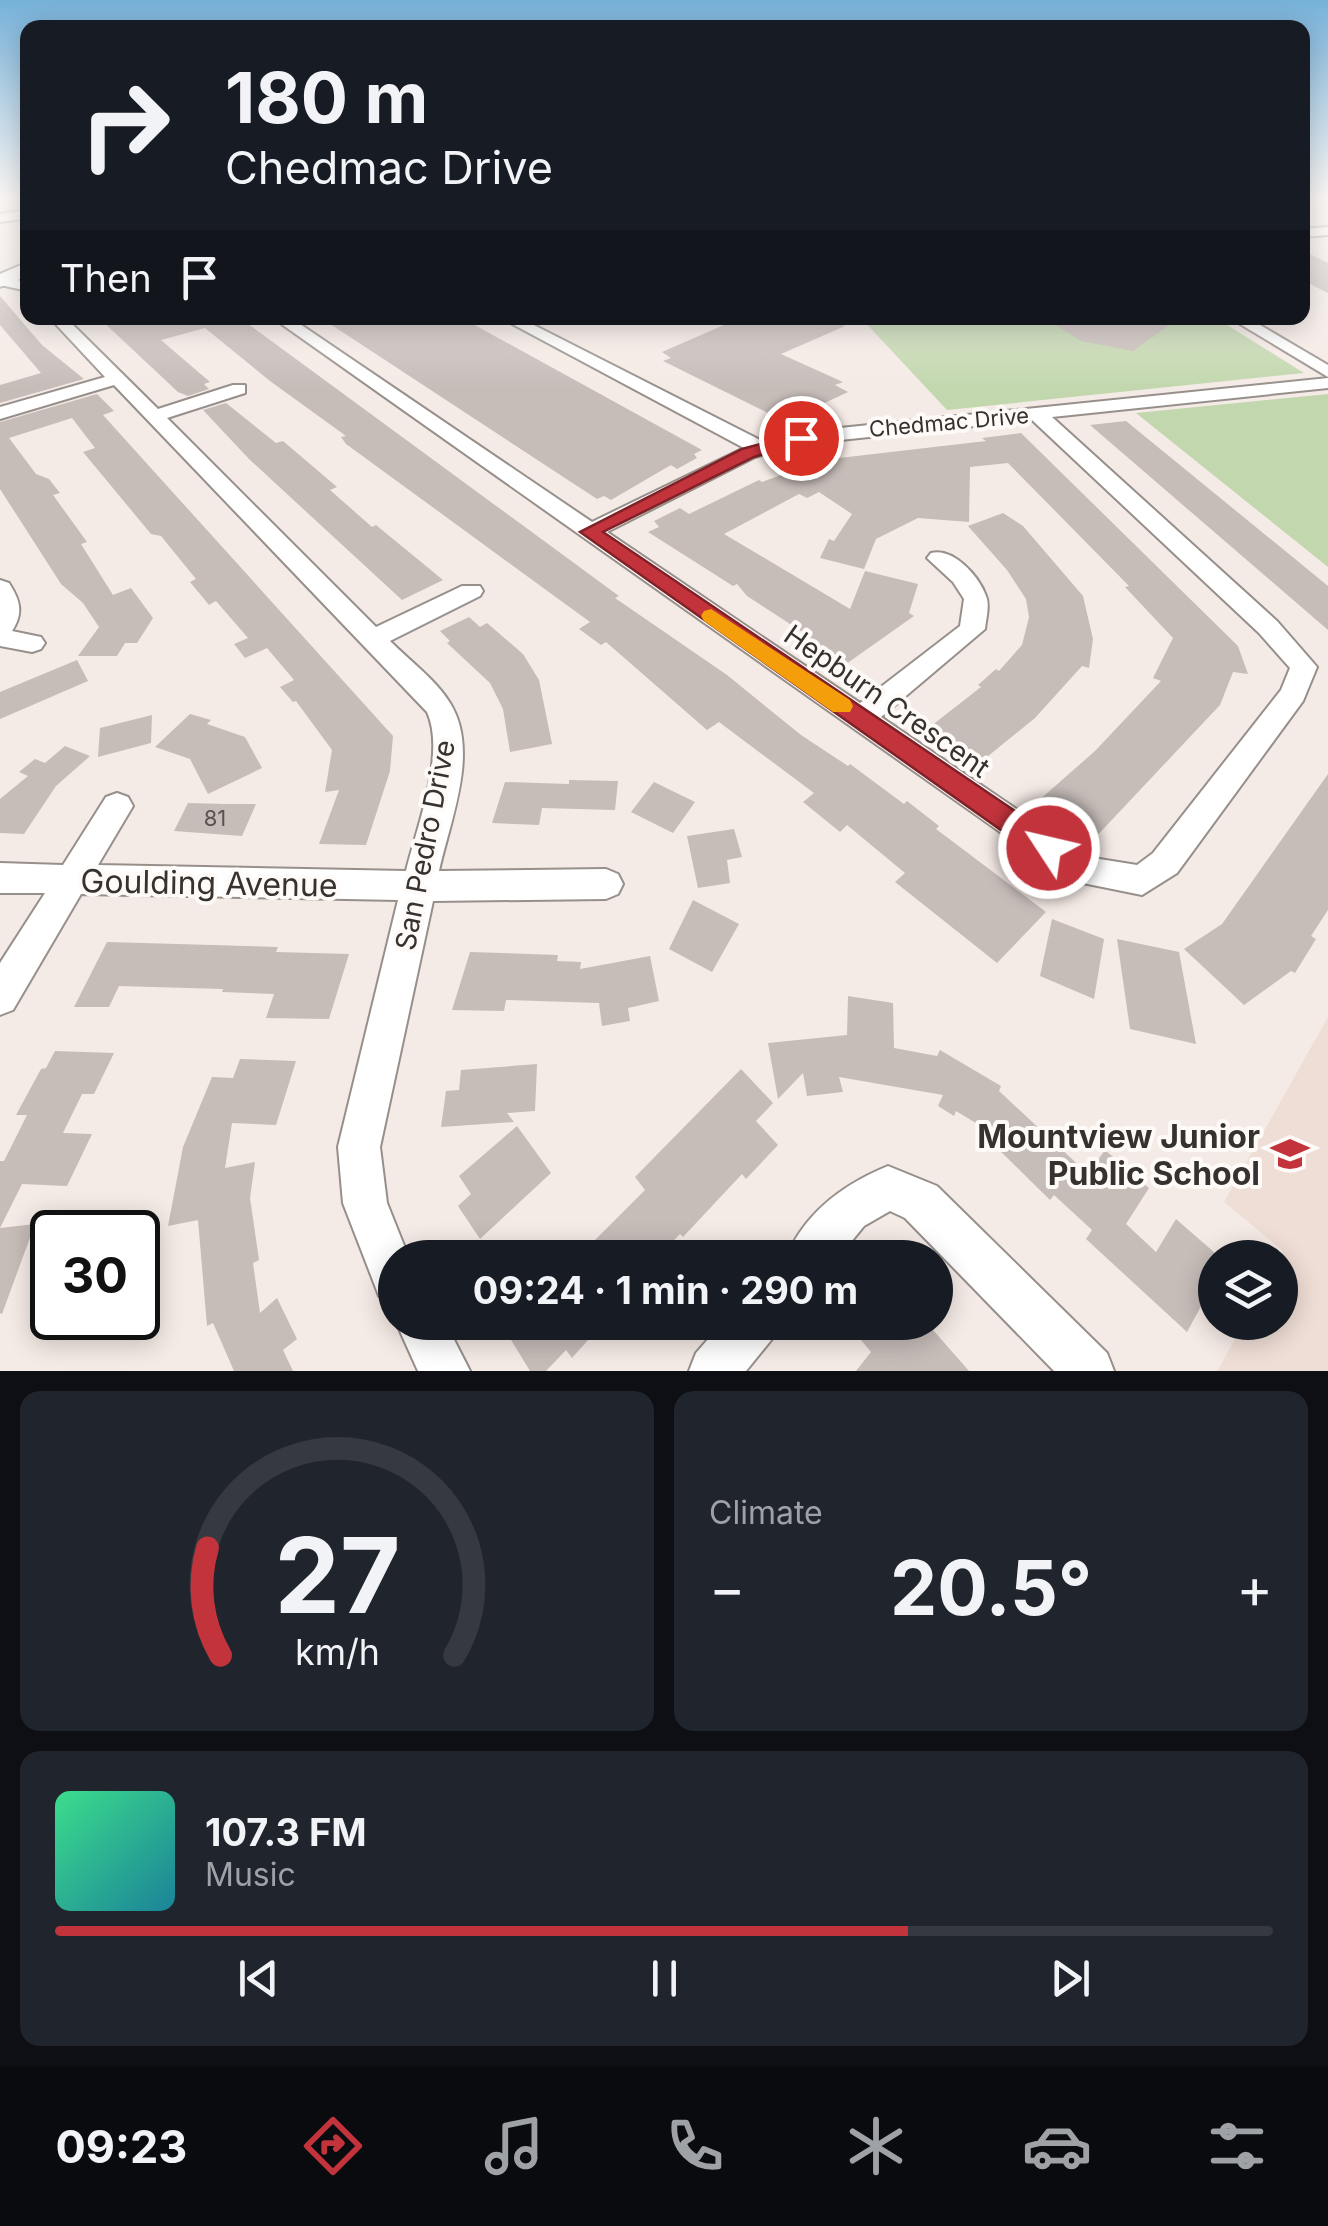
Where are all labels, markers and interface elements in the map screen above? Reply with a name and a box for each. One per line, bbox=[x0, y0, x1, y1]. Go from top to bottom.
text: 180 m bbox=[225, 55, 428, 140]
icon: right bbox=[60, 60, 190, 190]
text: Chedmac Drive bbox=[225, 140, 553, 195]
icon: arrive bbox=[172, 250, 227, 305]
text: Then bbox=[60, 255, 152, 301]
pin bbox=[759, 396, 844, 481]
street label: Chedmac Drive bbox=[868, 402, 1030, 442]
icon: arrive bbox=[774, 411, 829, 466]
street label: Hepburn Crescent bbox=[778, 617, 996, 785]
street label: San Pedro Drive bbox=[388, 737, 462, 953]
position arrow bbox=[997, 796, 1101, 900]
house number: 81 bbox=[204, 805, 226, 831]
street label: Goulding Avenue bbox=[80, 861, 338, 905]
place label: Mountview Junior Public School bbox=[977, 1117, 1260, 1193]
school or university icon: Mountview Junior Public School bbox=[1269, 1133, 1311, 1175]
speed limit sign: 30 bbox=[30, 1210, 160, 1340]
map controls bbox=[1198, 1240, 1298, 1340]
button: layers bbox=[1198, 1240, 1298, 1340]
text: 09:24 · 1 min · 290 m bbox=[473, 1267, 858, 1313]
text: Climate bbox=[709, 1493, 823, 1532]
text: 27 bbox=[274, 1512, 400, 1638]
text: 20.5° bbox=[890, 1542, 1092, 1633]
text: − bbox=[709, 1555, 745, 1621]
text: + bbox=[1237, 1555, 1273, 1621]
text: km/h bbox=[295, 1630, 379, 1674]
text: 107.3 FM bbox=[205, 1809, 367, 1855]
text: Music bbox=[205, 1855, 296, 1894]
icon: previous bbox=[231, 1951, 286, 2006]
icon: pause bbox=[637, 1951, 692, 2006]
icon: next bbox=[1043, 1951, 1098, 2006]
icon: directions bbox=[298, 2111, 368, 2181]
icon: music bbox=[479, 2111, 549, 2181]
icon: phone bbox=[660, 2111, 730, 2181]
icon: climate bbox=[841, 2111, 911, 2181]
icon: car bbox=[1022, 2111, 1092, 2181]
icon: filters bbox=[1202, 2111, 1272, 2181]
text: 09:23 bbox=[55, 2119, 187, 2174]

